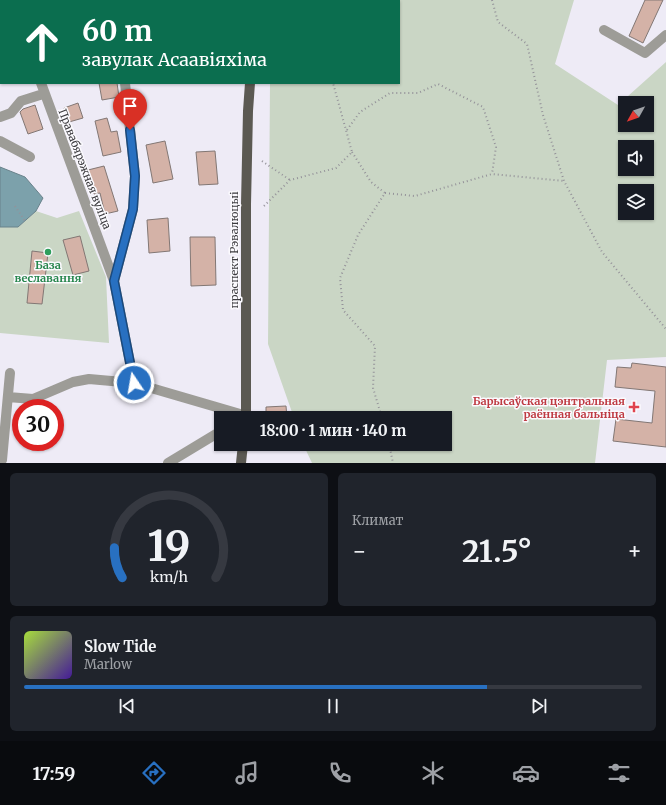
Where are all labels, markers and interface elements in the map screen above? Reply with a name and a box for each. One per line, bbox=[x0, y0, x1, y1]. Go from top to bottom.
text: 60 m bbox=[82, 13, 152, 49]
icon: ahead bbox=[16, 16, 68, 68]
text: завулак Асаавіяхіма bbox=[82, 48, 267, 71]
pin bbox=[113, 89, 147, 130]
icon: arrive bbox=[119, 95, 141, 117]
north arrow bbox=[618, 96, 654, 132]
map controls bbox=[618, 96, 654, 220]
street label: Правабярэжная вуліца bbox=[56, 107, 114, 231]
button: sound bbox=[618, 140, 654, 176]
button: layers bbox=[618, 184, 654, 220]
street label: праспект Рэвалюцыі bbox=[227, 191, 241, 309]
marker: База веславання bbox=[43, 247, 53, 257]
place label: База веславання bbox=[15, 258, 82, 285]
position arrow bbox=[113, 362, 155, 404]
place label: Барысаўская цэнтральная раённая бальніца bbox=[473, 394, 625, 421]
speed limit sign: 30 bbox=[12, 399, 64, 451]
marker: Барысаўская цэнтральная раённая бальніца bbox=[628, 401, 640, 413]
text: 18:00 · 1 мин · 140 m bbox=[260, 421, 406, 440]
text: Климат bbox=[352, 512, 403, 529]
text: 19 bbox=[148, 519, 190, 571]
text: 21.5° bbox=[462, 532, 532, 570]
text: − bbox=[352, 537, 367, 565]
text: + bbox=[627, 537, 642, 565]
text: km/h bbox=[150, 567, 188, 585]
text: Slow Tide bbox=[84, 637, 156, 656]
text: Marlow bbox=[84, 656, 132, 673]
icon: previous bbox=[116, 695, 138, 717]
icon: pause bbox=[322, 695, 344, 717]
icon: next bbox=[528, 695, 550, 717]
icon: directions bbox=[140, 759, 168, 787]
icon: music bbox=[233, 759, 261, 787]
icon: phone bbox=[326, 759, 354, 787]
icon: climate bbox=[419, 759, 447, 787]
icon: car bbox=[512, 759, 540, 787]
icon: filters bbox=[605, 759, 633, 787]
text: 17:59 bbox=[33, 762, 75, 785]

